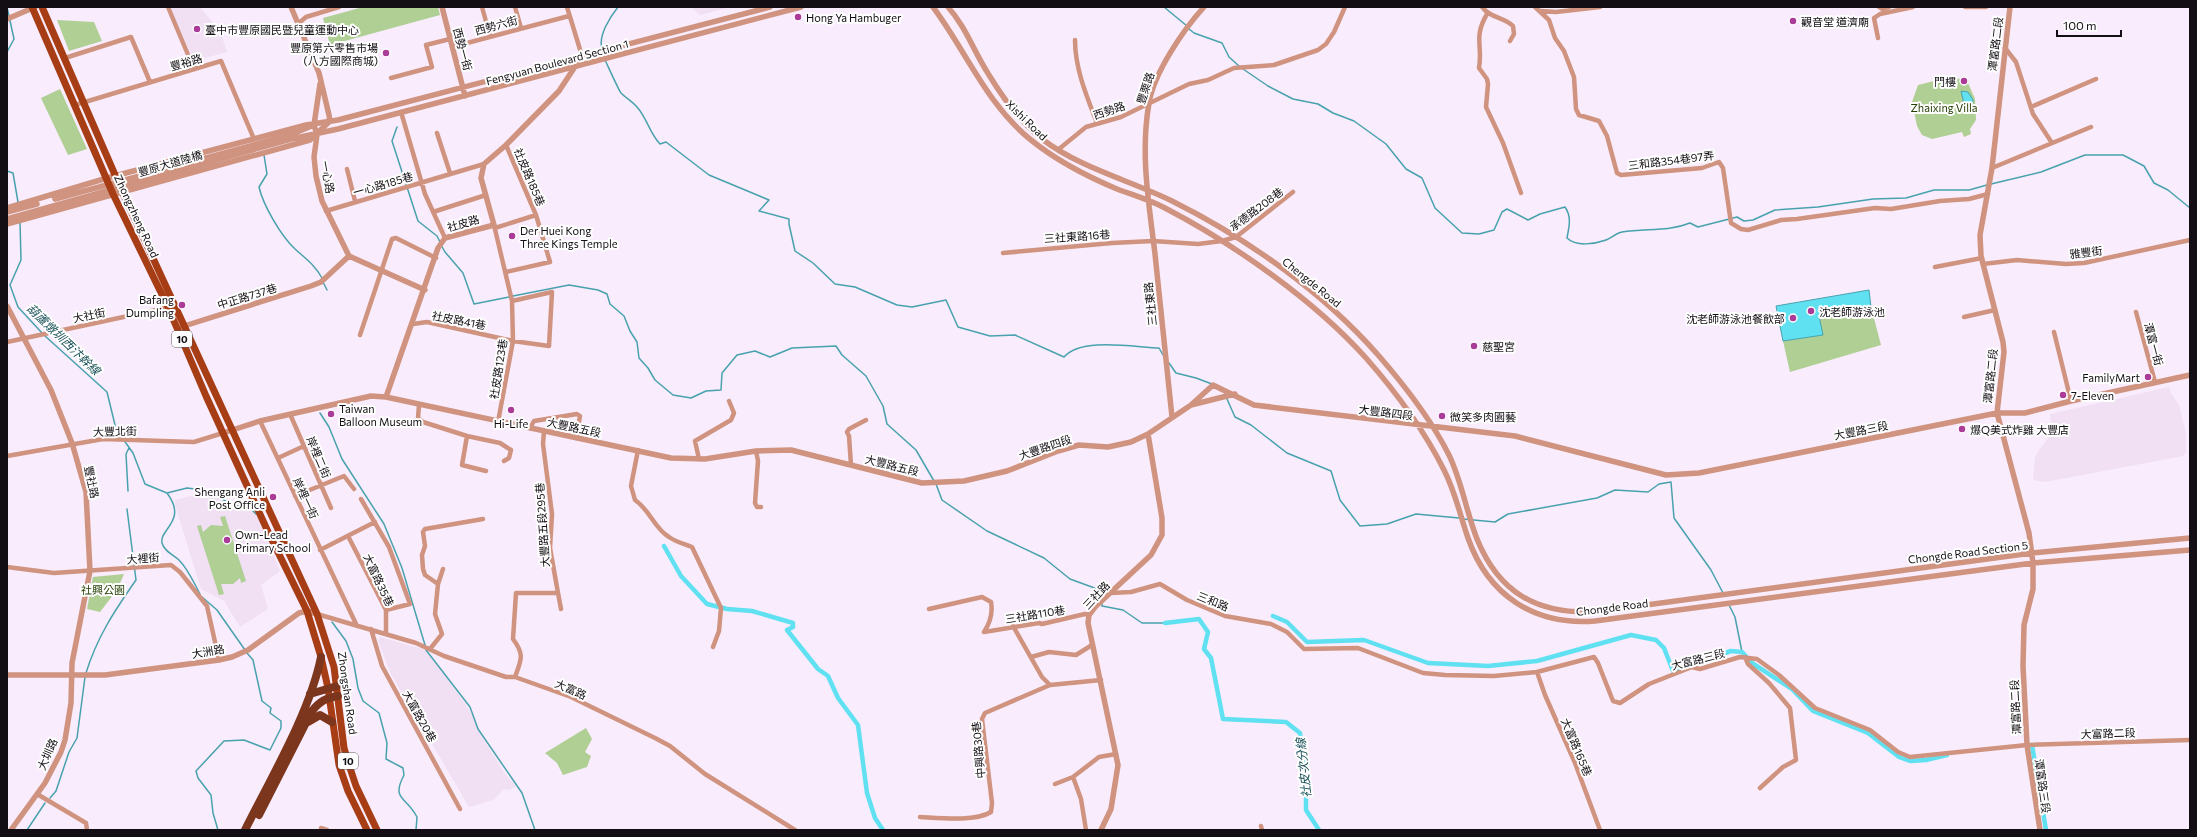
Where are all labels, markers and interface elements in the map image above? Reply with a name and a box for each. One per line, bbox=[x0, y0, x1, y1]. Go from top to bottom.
place label: Hong Ya Hambuger bbox=[806, 11, 902, 24]
marker: Hong Ya Hambuger bbox=[793, 12, 803, 22]
scale bar bbox=[2057, 12, 2121, 38]
street label: 西勢六街 bbox=[473, 13, 519, 37]
place label: 觀音堂 道濟廟 bbox=[1801, 15, 1869, 28]
marker: 觀音堂 道濟廟 bbox=[1788, 16, 1798, 26]
street label: 潭富路二段 bbox=[1985, 16, 2005, 72]
text: 100 m bbox=[2063, 18, 2097, 32]
place label: 臺中市豐原國民暨兒童運動中心 bbox=[205, 23, 359, 36]
marker: 臺中市豐原國民暨兒童運動中心 bbox=[192, 24, 202, 34]
street label: 西勢一街 bbox=[451, 26, 475, 72]
street label: Fengyuan Boulevard Section 1 bbox=[484, 37, 630, 87]
place label: 豐原第六零售市場 (八方國際商城) bbox=[290, 41, 378, 67]
marker: 豐原第六零售市場 (八方國際商城) bbox=[381, 48, 391, 58]
street label: 豐裕路 bbox=[168, 51, 204, 73]
street label: 豐栗路 bbox=[1133, 70, 1157, 106]
place label: 門樓 bbox=[1934, 75, 1956, 88]
marker: 門樓 bbox=[1959, 76, 1969, 86]
street label: Xishi Road bbox=[1004, 97, 1050, 143]
street label: 西勢路 bbox=[1091, 99, 1127, 121]
park label: Zhaixing Villa bbox=[1910, 101, 1978, 114]
street label: 社皮路185巷 bbox=[512, 146, 548, 208]
street label: 豐原大道陸橋 bbox=[136, 148, 204, 178]
street label: 三和路354巷97弄 bbox=[1627, 148, 1715, 172]
street label: 一心路 bbox=[319, 160, 337, 194]
street label: 一心路185巷 bbox=[352, 169, 414, 199]
street label: Zhongzheng Road bbox=[112, 172, 162, 260]
street label: 承德路208巷 bbox=[1227, 185, 1285, 233]
street label: 社皮路 bbox=[445, 212, 481, 234]
place label: Der Huei Kong Three Kings Temple bbox=[520, 224, 618, 250]
street label: 三社東路16巷 bbox=[1043, 227, 1111, 245]
marker: Der Huei Kong Three Kings Temple bbox=[507, 231, 517, 241]
street label: 雅豐街 bbox=[2069, 244, 2103, 260]
street label: Chengde Road bbox=[1280, 254, 1344, 310]
street label: 中正路737巷 bbox=[216, 281, 278, 311]
street label: 三社東路 bbox=[1141, 281, 1159, 327]
place label: Bafang Dumpling bbox=[126, 293, 174, 319]
marker: Bafang Dumpling bbox=[177, 300, 187, 310]
water label: 葫蘆燉圳西汴幹線 bbox=[25, 301, 105, 379]
street label: 大社街 bbox=[72, 305, 106, 325]
place label: 沈老師游泳池 bbox=[1819, 305, 1885, 318]
marker: 沈老師游泳池 bbox=[1806, 306, 1816, 316]
street label: 社皮路41巷 bbox=[431, 308, 487, 332]
place label: 沈老師游泳池餐飲部 bbox=[1686, 312, 1785, 325]
marker: 沈老師游泳池餐飲部 bbox=[1788, 313, 1798, 323]
street label: 潭富一街 bbox=[2142, 321, 2166, 367]
road number: 10 bbox=[172, 331, 192, 347]
street label: 社皮路123巷 bbox=[487, 338, 509, 400]
place label: 慈聖宮 bbox=[1482, 340, 1515, 353]
marker: 慈聖宮 bbox=[1469, 341, 1479, 351]
street label: 潭富路二段 bbox=[1981, 348, 1999, 404]
place label: FamilyMart bbox=[2082, 371, 2140, 384]
marker: FamilyMart bbox=[2143, 372, 2153, 382]
place label: 7-Eleven bbox=[2071, 389, 2114, 402]
marker: 7-Eleven bbox=[2058, 390, 2068, 400]
place label: Taiwan Balloon Museum bbox=[339, 402, 422, 428]
street label: 大豐路四段 bbox=[1358, 402, 1414, 422]
marker: Hi-Life bbox=[506, 405, 516, 415]
marker: Taiwan Balloon Museum bbox=[326, 409, 336, 419]
place label: 微笑多肉園藝 bbox=[1450, 410, 1516, 423]
marker: 微笑多肉園藝 bbox=[1437, 411, 1447, 421]
street label: 大豐路五段 bbox=[546, 415, 602, 439]
place label: Hi-Life bbox=[494, 417, 529, 430]
street label: 大豐路三段 bbox=[1833, 418, 1889, 442]
place label: 爆Q美式炸雞 大豐店 bbox=[1970, 423, 2069, 436]
street label: 大豐北街 bbox=[93, 424, 137, 438]
marker: 爆Q美式炸雞 大豐店 bbox=[1957, 424, 1967, 434]
street label: 大豐路四段 bbox=[1017, 432, 1073, 462]
street label: 岸裡二街 bbox=[304, 434, 334, 480]
street label: 大豐路五段 bbox=[864, 452, 920, 478]
street label: 豐社路 bbox=[82, 465, 102, 499]
street label: 岸裡一街 bbox=[291, 475, 321, 521]
street label: 大豐路五段295巷 bbox=[533, 482, 551, 568]
place label: Shengang Anli Post Office bbox=[195, 485, 265, 511]
marker: Shengang Anli Post Office bbox=[268, 492, 278, 502]
place label: Own-Lead Primary School bbox=[235, 528, 311, 554]
marker: Own-Lead Primary School bbox=[222, 535, 232, 545]
street label: Chongde Road Section 5 bbox=[1907, 538, 2029, 566]
street label: 大裡街 bbox=[126, 550, 160, 566]
street label: 大富路35巷 bbox=[361, 552, 397, 608]
street label: 三社路 bbox=[1080, 578, 1112, 612]
park label: 社興公園 bbox=[81, 583, 125, 596]
street label: 三和路 bbox=[1195, 589, 1231, 613]
street label: Chongde Road bbox=[1575, 596, 1649, 618]
street label: 三社路110巷 bbox=[1004, 603, 1066, 625]
street label: 大洲路 bbox=[191, 642, 225, 660]
street label: 大富路三段 bbox=[1670, 646, 1726, 672]
street label: Zhongshan Road bbox=[336, 651, 360, 735]
street label: 大富路 bbox=[553, 676, 589, 702]
street label: 潭富路二段 bbox=[2007, 679, 2023, 735]
street label: 大富路20巷 bbox=[400, 688, 440, 744]
street label: 大富路165巷 bbox=[1559, 716, 1595, 778]
street label: 中興路30巷 bbox=[969, 721, 987, 779]
street label: 大富路二段 bbox=[2080, 726, 2136, 740]
water label: 社皮次分線 bbox=[1293, 735, 1313, 799]
street label: 大圳路 bbox=[34, 736, 60, 772]
road number: 10 bbox=[338, 753, 358, 769]
street label: 潭富路三段 bbox=[2033, 758, 2053, 814]

